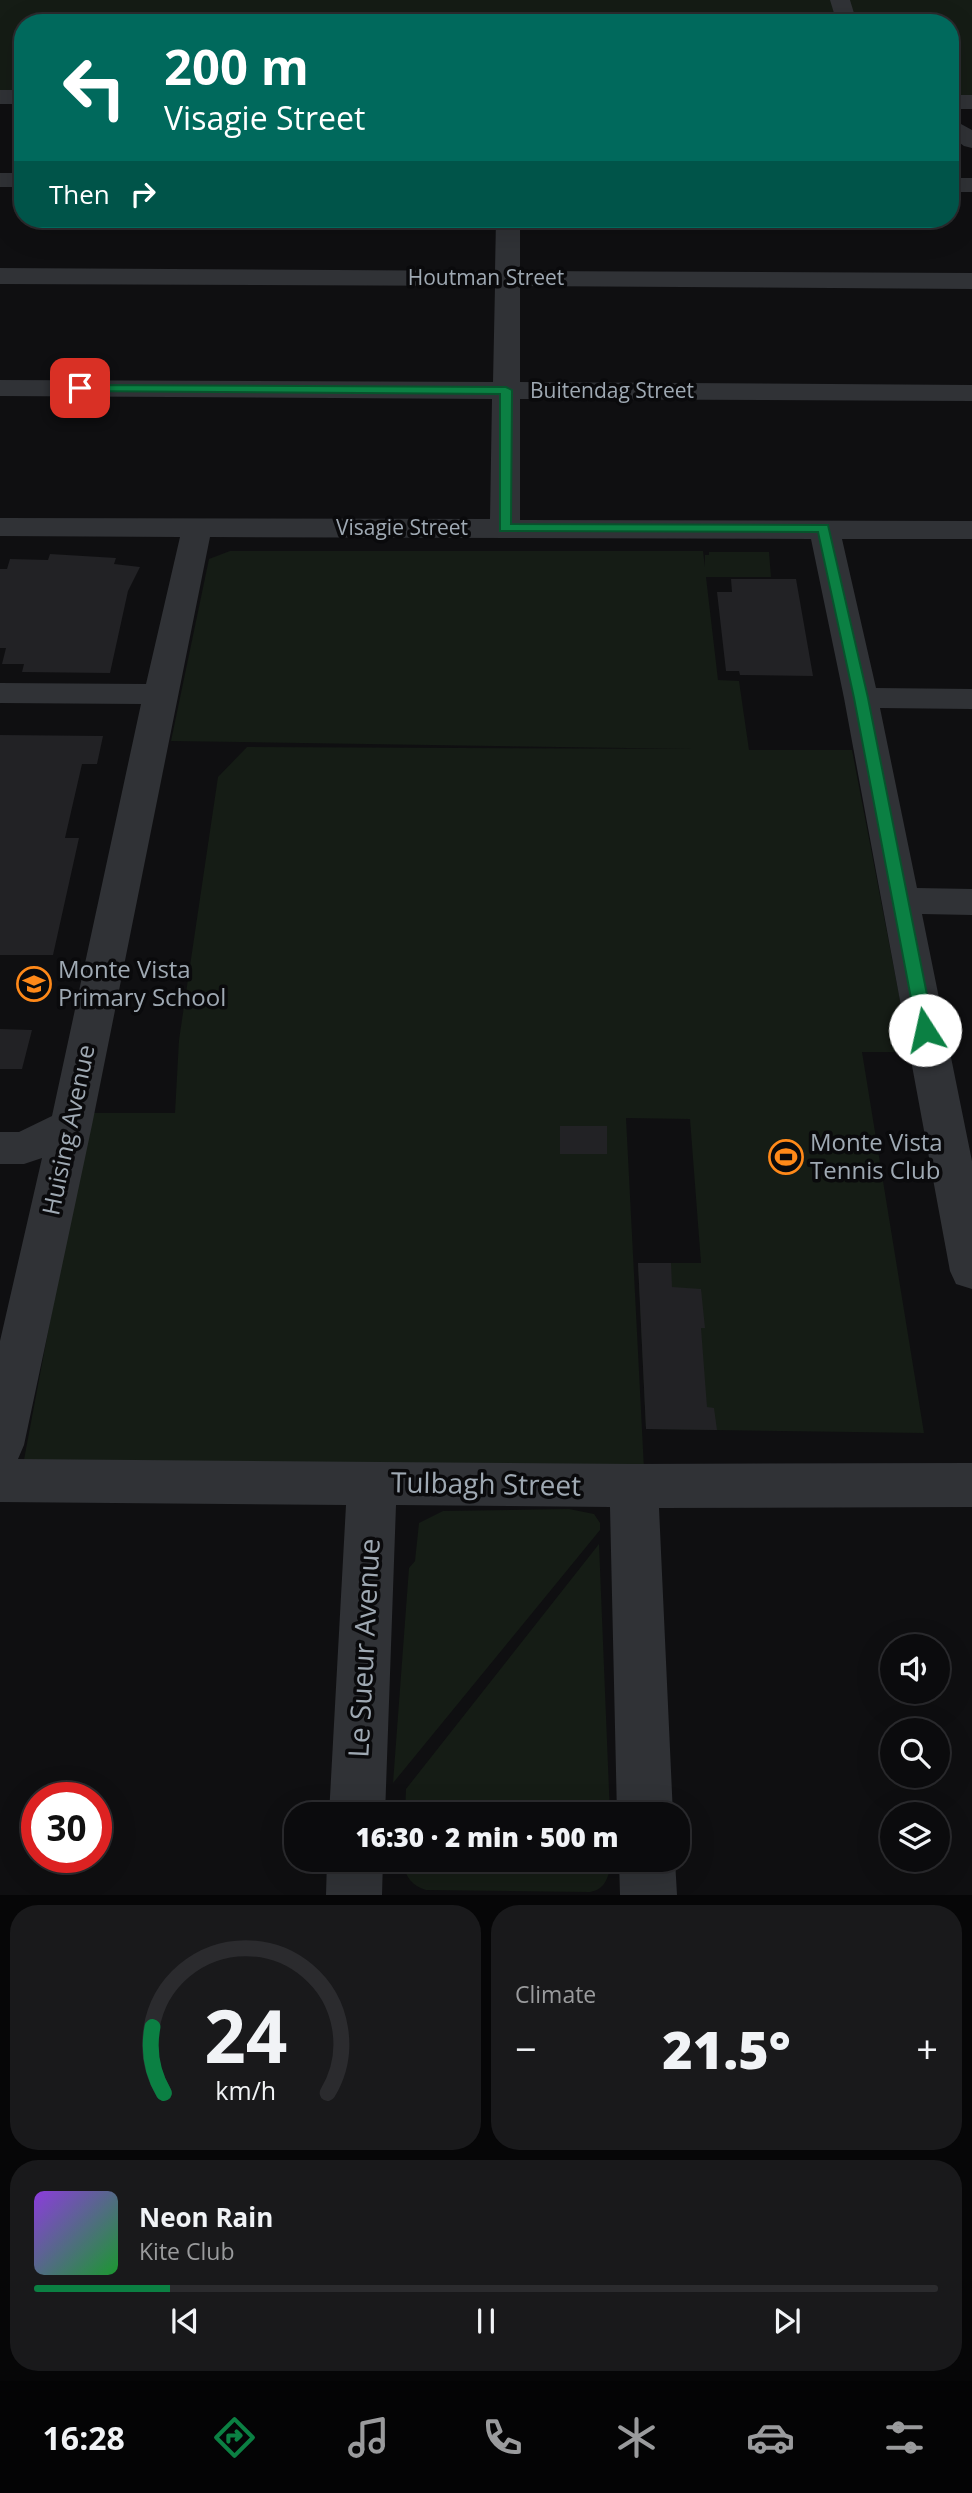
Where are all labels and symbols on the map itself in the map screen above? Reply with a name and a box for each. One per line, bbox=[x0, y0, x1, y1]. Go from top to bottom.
street label: Houtman Street bbox=[408, 263, 564, 291]
pin bbox=[50, 358, 110, 418]
street label: Buitendag Street bbox=[530, 376, 694, 404]
street label: Visagie Street bbox=[336, 513, 468, 541]
place label: Monte Vista Primary School bbox=[58, 952, 226, 1013]
school or university icon: Monte Vista Primary School bbox=[15, 965, 53, 1003]
position arrow bbox=[888, 993, 962, 1067]
street label: Huising Avenue bbox=[33, 1041, 102, 1218]
place label: Monte Vista Tennis Club bbox=[810, 1125, 943, 1186]
sports icon: Monte Vista Tennis Club bbox=[767, 1138, 805, 1176]
street label: Tulbagh Street bbox=[391, 1462, 581, 1504]
street label: Le Sueur Avenue bbox=[338, 1537, 388, 1758]
speed limit sign: 30 bbox=[21, 1782, 112, 1873]

